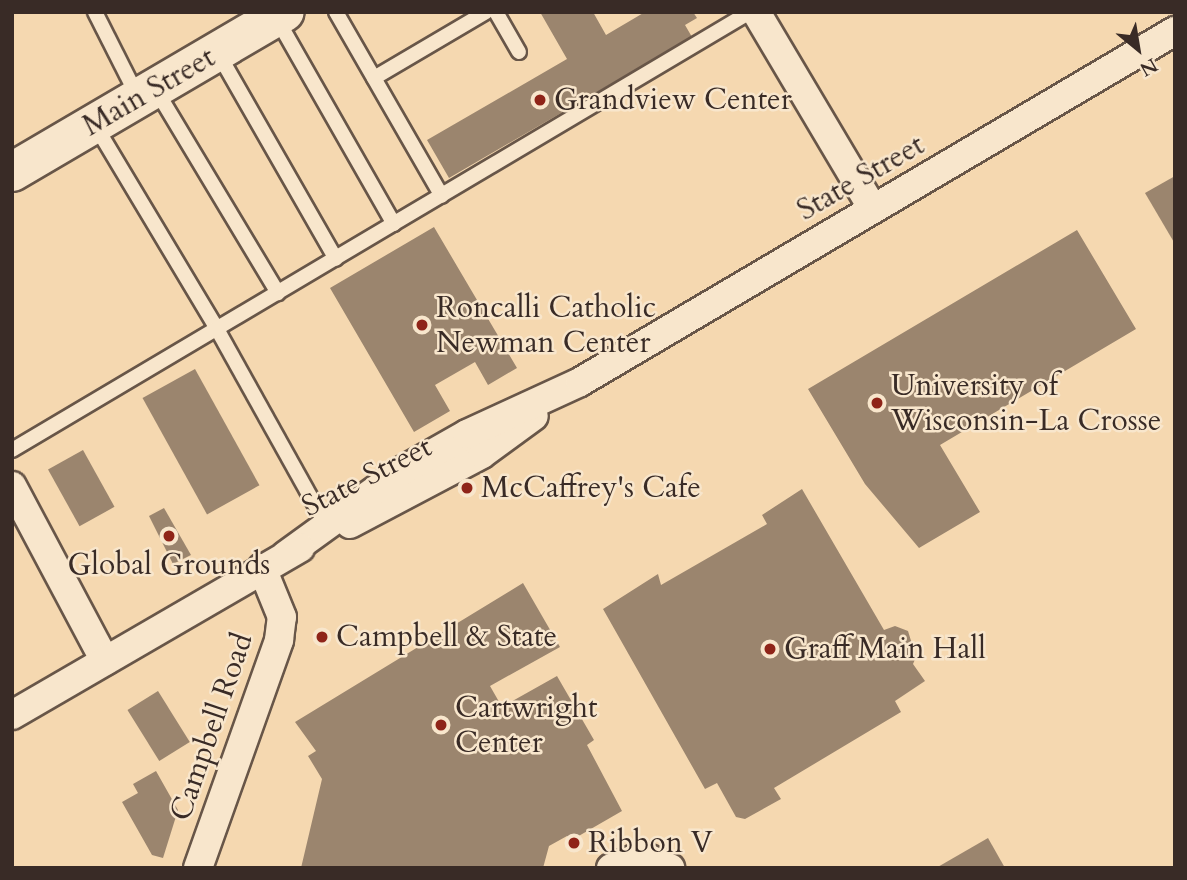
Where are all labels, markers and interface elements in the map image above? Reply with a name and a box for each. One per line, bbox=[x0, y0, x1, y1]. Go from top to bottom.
north arrow bbox=[1103, 14, 1173, 84]
street label: Main Street bbox=[76, 40, 222, 144]
text: N bbox=[1135, 52, 1162, 83]
place label: Grandview Center bbox=[554, 82, 792, 118]
marker: Grandview Center bbox=[532, 92, 548, 108]
street label: State Street bbox=[791, 127, 931, 229]
place label: Roncalli Catholic Newman Center bbox=[436, 290, 656, 360]
marker: Roncalli Catholic Newman Center bbox=[414, 317, 430, 333]
place label: University of Wisconsin-La Crosse bbox=[891, 368, 1161, 438]
marker: University of Wisconsin-La Crosse bbox=[869, 395, 885, 411]
street label: State Street bbox=[296, 429, 438, 525]
place label: McCaffrey's Cafe bbox=[481, 470, 701, 506]
marker: McCaffrey's Cafe bbox=[459, 480, 475, 496]
marker: Global Grounds bbox=[161, 528, 177, 544]
place label: Global Grounds bbox=[68, 547, 270, 583]
place label: Campbell & State bbox=[336, 619, 557, 655]
street label: Campbell Road bbox=[163, 628, 261, 826]
marker: Campbell & State bbox=[314, 629, 330, 645]
place label: Graff Main Hall bbox=[784, 631, 986, 667]
marker: Graff Main Hall bbox=[762, 641, 778, 657]
place label: Cartwright Center bbox=[455, 690, 598, 760]
marker: Cartwright Center bbox=[433, 717, 449, 733]
place label: Ribbon V bbox=[588, 825, 713, 861]
marker: Ribbon V bbox=[566, 835, 582, 851]

